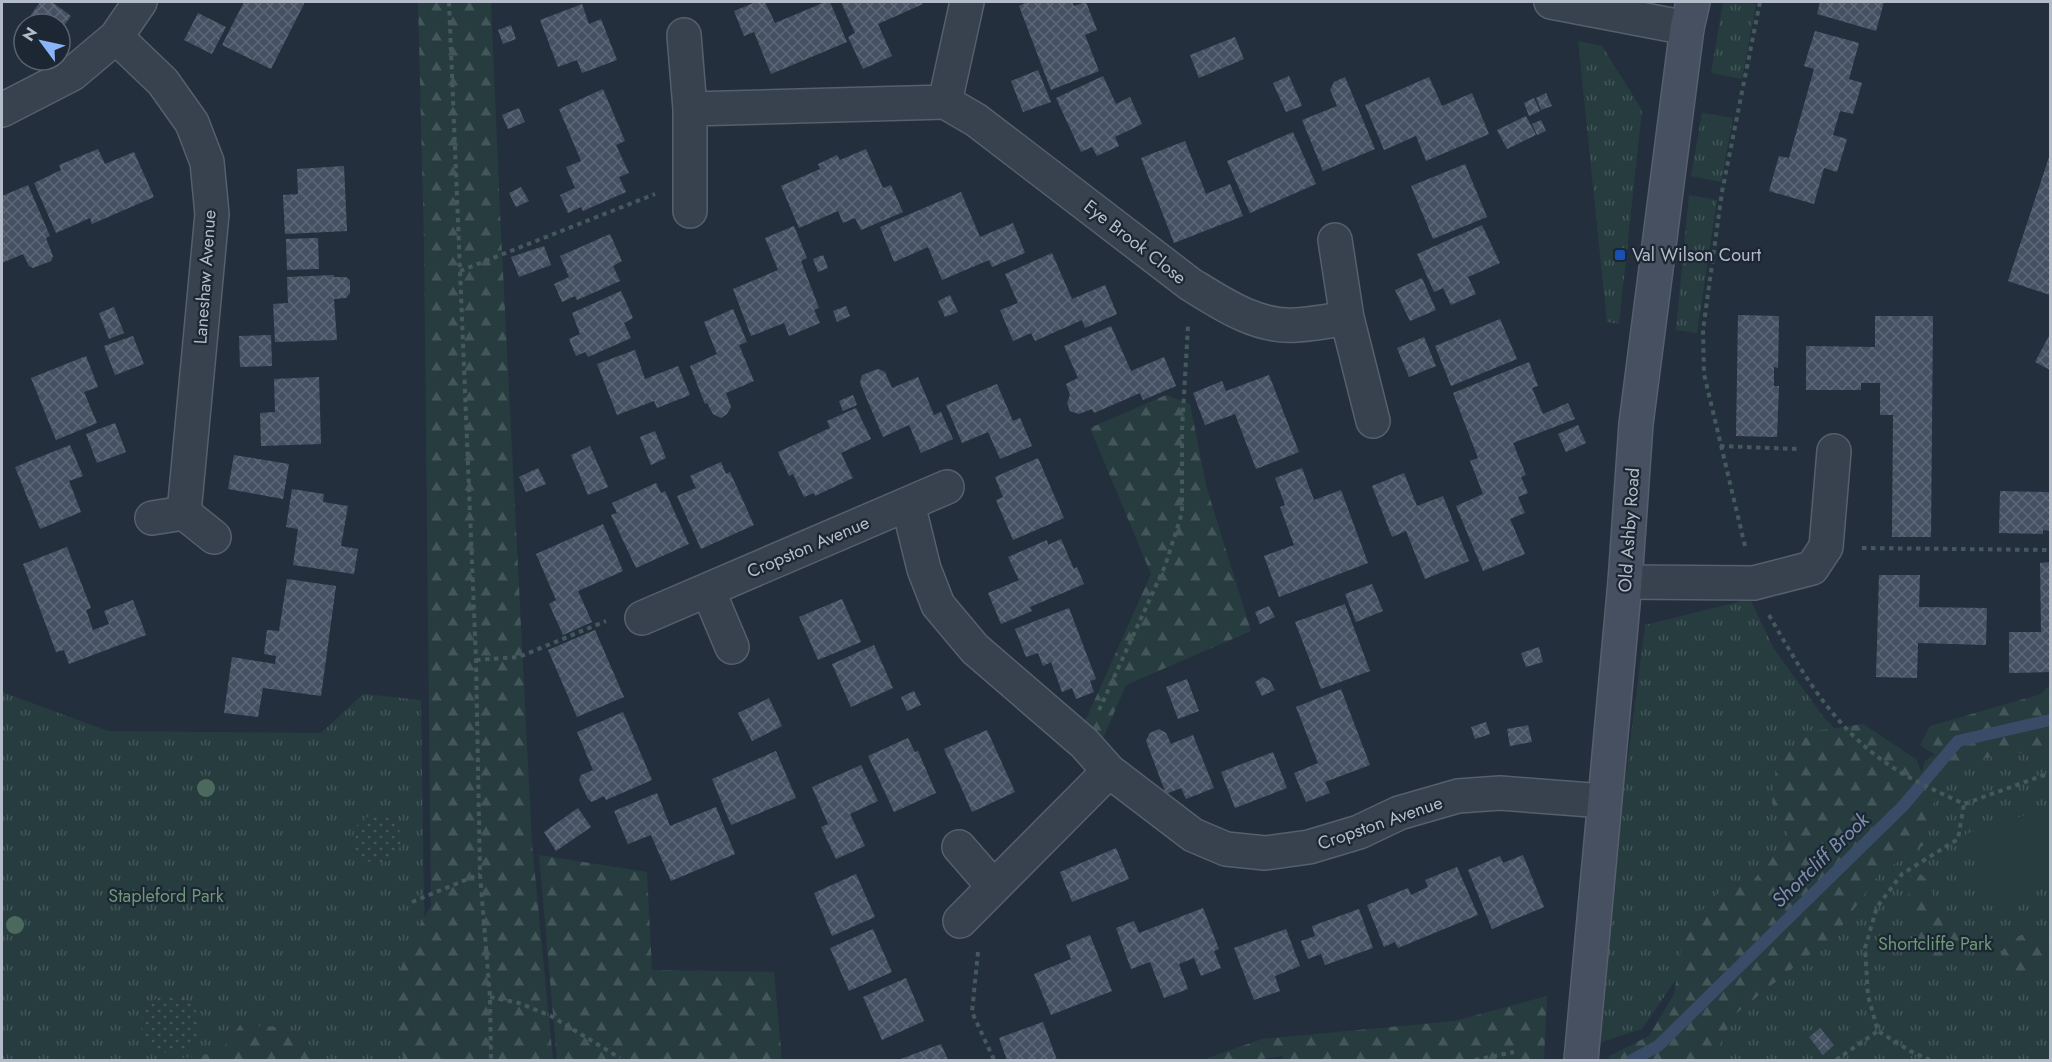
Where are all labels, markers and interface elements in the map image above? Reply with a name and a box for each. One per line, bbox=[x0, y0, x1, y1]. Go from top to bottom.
north arrow bbox=[12, 12, 72, 72]
text: N bbox=[17, 23, 43, 46]
street label: Eye Brook Close bbox=[1078, 194, 1192, 290]
street label: Laneshaw Avenue bbox=[187, 209, 223, 345]
place label: Val Wilson Court bbox=[1632, 242, 1762, 268]
marker: Val Wilson Court bbox=[1613, 248, 1627, 262]
street label: Old Ashby Road bbox=[1612, 467, 1646, 593]
street label: Cropston Avenue bbox=[743, 510, 873, 584]
street label: Cropston Avenue bbox=[1314, 789, 1446, 857]
water label: Shortcliff Brook bbox=[1765, 805, 1877, 914]
park label: Stapleford Park bbox=[108, 883, 224, 909]
park label: Shortcliffe Park bbox=[1878, 931, 1992, 957]

